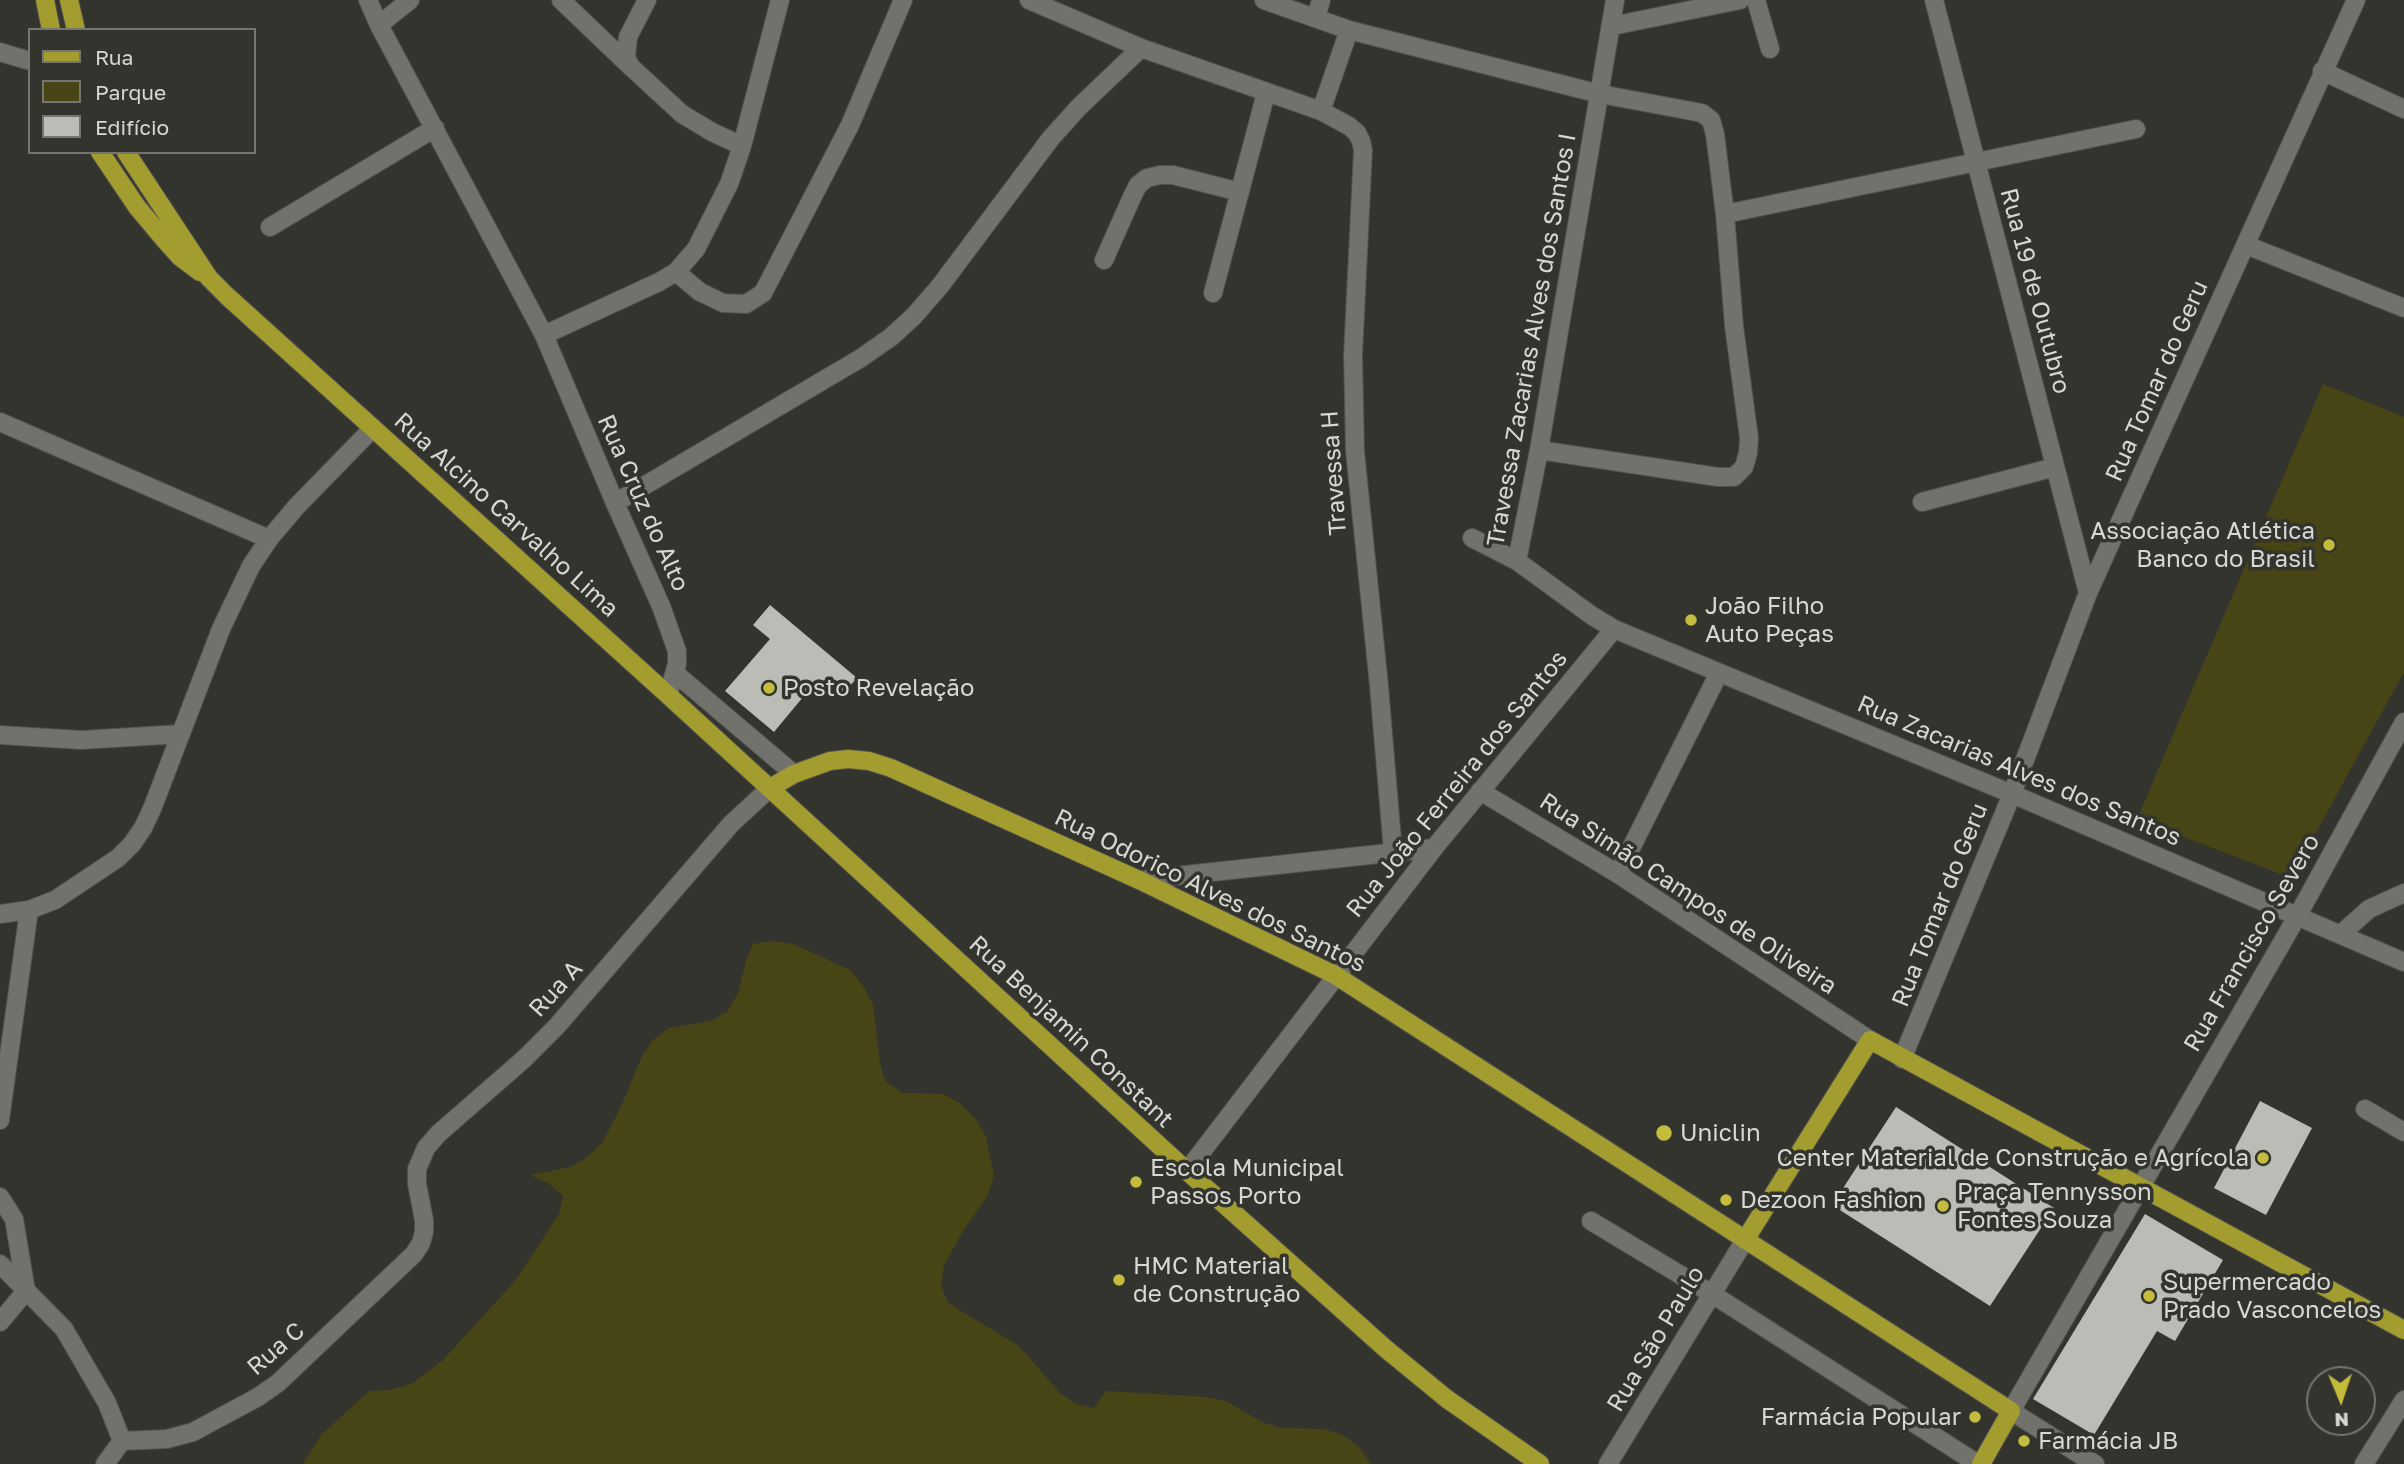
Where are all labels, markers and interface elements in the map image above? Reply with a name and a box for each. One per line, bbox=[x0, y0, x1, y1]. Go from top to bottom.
legend bbox=[28, 28, 256, 154]
text: Rua bbox=[95, 44, 133, 70]
text: Parque bbox=[95, 79, 166, 105]
text: Edifício bbox=[95, 114, 169, 140]
street label: Travessa Zacarias Alves dos Santos I bbox=[1481, 131, 1583, 549]
street label: Rua 19 de Outubro bbox=[1994, 185, 2076, 397]
street label: Rua Tomar do Geru bbox=[2100, 276, 2214, 486]
street label: Rua Alcino Carvalho Lima bbox=[388, 407, 624, 623]
street label: Rua Cruz do Alto bbox=[591, 410, 695, 596]
street label: Travessa H bbox=[1315, 410, 1353, 536]
place label: Associação Atlética Banco do Brasil bbox=[2090, 517, 2315, 573]
marker: Associação Atlética Banco do Brasil bbox=[2321, 537, 2337, 553]
place label: João Filho Auto Peças bbox=[1705, 592, 1834, 648]
marker: João Filho Auto Peças bbox=[1683, 612, 1699, 628]
street label: Rua João Ferreira dos Santos bbox=[1340, 645, 1574, 923]
place label: Posto Revelação bbox=[783, 674, 974, 702]
marker: Posto Revelação bbox=[761, 680, 777, 696]
street label: Rua Zacarias Alves dos Santos bbox=[1853, 690, 2185, 852]
street label: Rua Simão Campos de Oliveira bbox=[1534, 787, 1842, 1001]
street label: Rua Tomar do Geru bbox=[1886, 799, 1994, 1011]
street label: Rua Odorico Alves dos Santos bbox=[1050, 803, 1370, 979]
street label: Rua Francisco Severo bbox=[2178, 829, 2326, 1057]
street label: Rua Benjamin Constant bbox=[963, 930, 1179, 1134]
street label: Rua A bbox=[523, 955, 589, 1023]
place label: Uniclin bbox=[1680, 1119, 1761, 1147]
marker: Uniclin bbox=[1654, 1123, 1674, 1143]
place label: Center Material de Construção e Agrícola bbox=[1776, 1144, 2249, 1172]
marker: Center Material de Construção e Agrícola bbox=[2255, 1150, 2271, 1166]
place label: Escola Municipal Passos Porto bbox=[1150, 1154, 1344, 1210]
marker: Escola Municipal Passos Porto bbox=[1128, 1174, 1144, 1190]
place label: Praça Tennysson Fontes Souza bbox=[1957, 1178, 2152, 1234]
place label: Dezoon Fashion bbox=[1740, 1186, 1923, 1214]
marker: Dezoon Fashion bbox=[1718, 1192, 1734, 1208]
marker: Praça Tennysson Fontes Souza bbox=[1935, 1198, 1951, 1214]
place label: HMC Material de Construção bbox=[1133, 1252, 1300, 1308]
street label: Rua São Paulo bbox=[1601, 1261, 1711, 1417]
place label: Supermercado Prado Vasconcelos bbox=[2163, 1268, 2381, 1324]
marker: HMC Material de Construção bbox=[1111, 1272, 1127, 1288]
marker: Supermercado Prado Vasconcelos bbox=[2141, 1288, 2157, 1304]
street label: Rua C bbox=[242, 1316, 310, 1382]
north arrow bbox=[2306, 1366, 2376, 1436]
place label: Farmácia Popular bbox=[1761, 1403, 1961, 1431]
marker: Farmácia Popular bbox=[1967, 1409, 1983, 1425]
text: N bbox=[2334, 1409, 2349, 1432]
place label: Farmácia JB bbox=[2038, 1427, 2178, 1455]
marker: Farmácia JB bbox=[2016, 1433, 2032, 1449]

